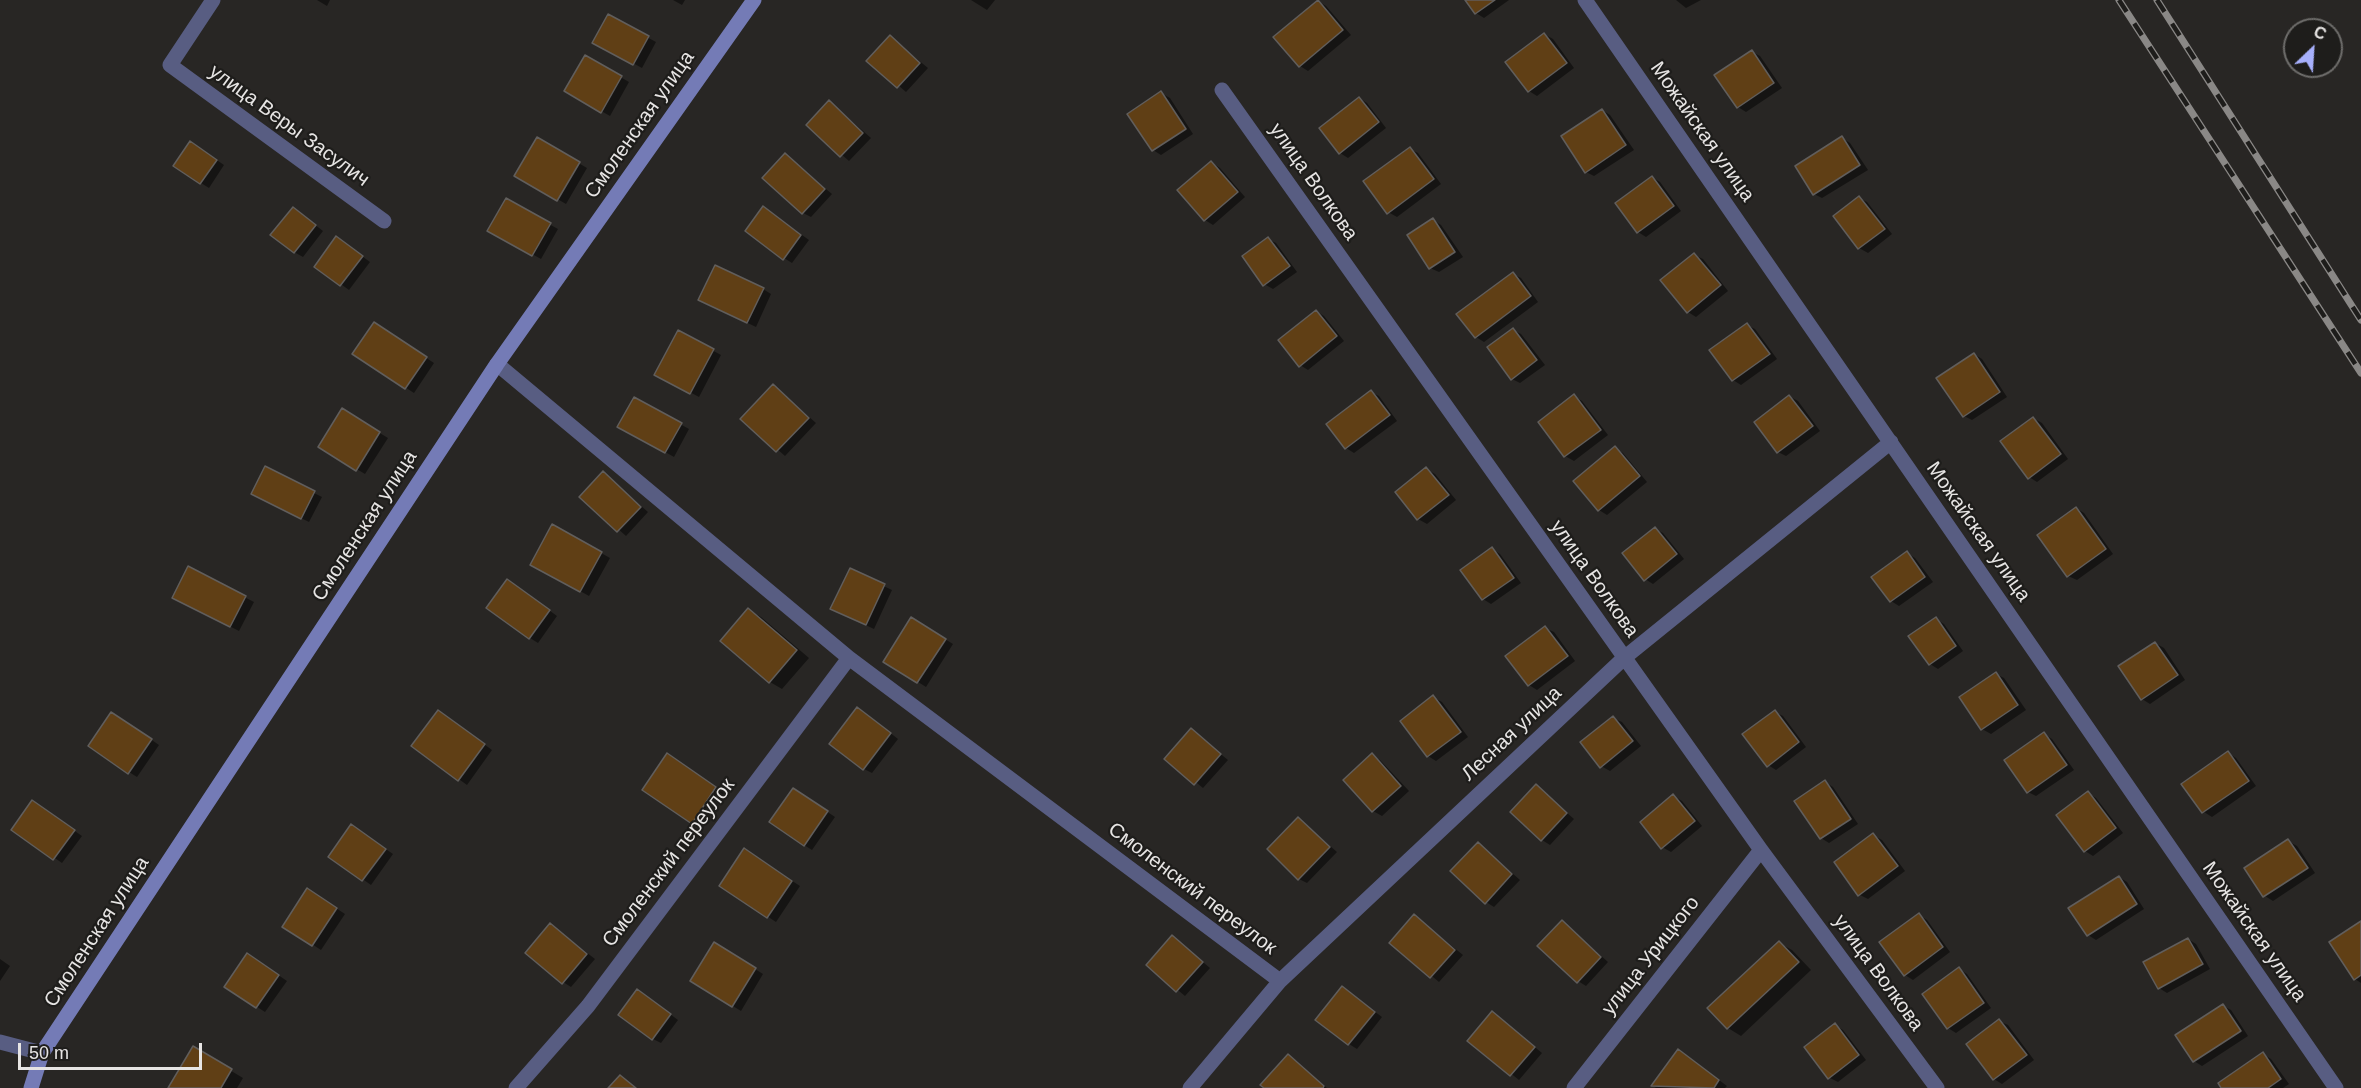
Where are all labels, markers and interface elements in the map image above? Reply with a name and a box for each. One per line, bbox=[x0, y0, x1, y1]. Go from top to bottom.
north arrow bbox=[2283, 18, 2343, 78]
text: С bbox=[2311, 23, 2329, 43]
street label: Смоленская улица bbox=[580, 47, 700, 203]
street label: Можайская улица bbox=[1645, 57, 1759, 207]
street label: улица Веры Засулич bbox=[204, 60, 374, 192]
street label: улица Волкова bbox=[1264, 119, 1362, 245]
street label: Смоленская улица bbox=[307, 446, 423, 606]
street label: Можайская улица bbox=[1921, 457, 2035, 607]
street label: улица Волкова bbox=[1545, 516, 1643, 642]
street label: Лесная улица bbox=[1457, 682, 1567, 786]
street label: Смоленский переулок bbox=[598, 774, 740, 952]
street label: Смоленский переулок bbox=[1103, 818, 1281, 960]
street label: Смоленская улица bbox=[39, 852, 155, 1012]
street label: Можайская улица bbox=[2197, 857, 2311, 1007]
street label: улица Урицкого bbox=[1597, 892, 1705, 1020]
street label: улица Волкова bbox=[1828, 910, 1928, 1036]
scale bar bbox=[21, 1031, 206, 1069]
text: 50 m bbox=[29, 1043, 69, 1063]

